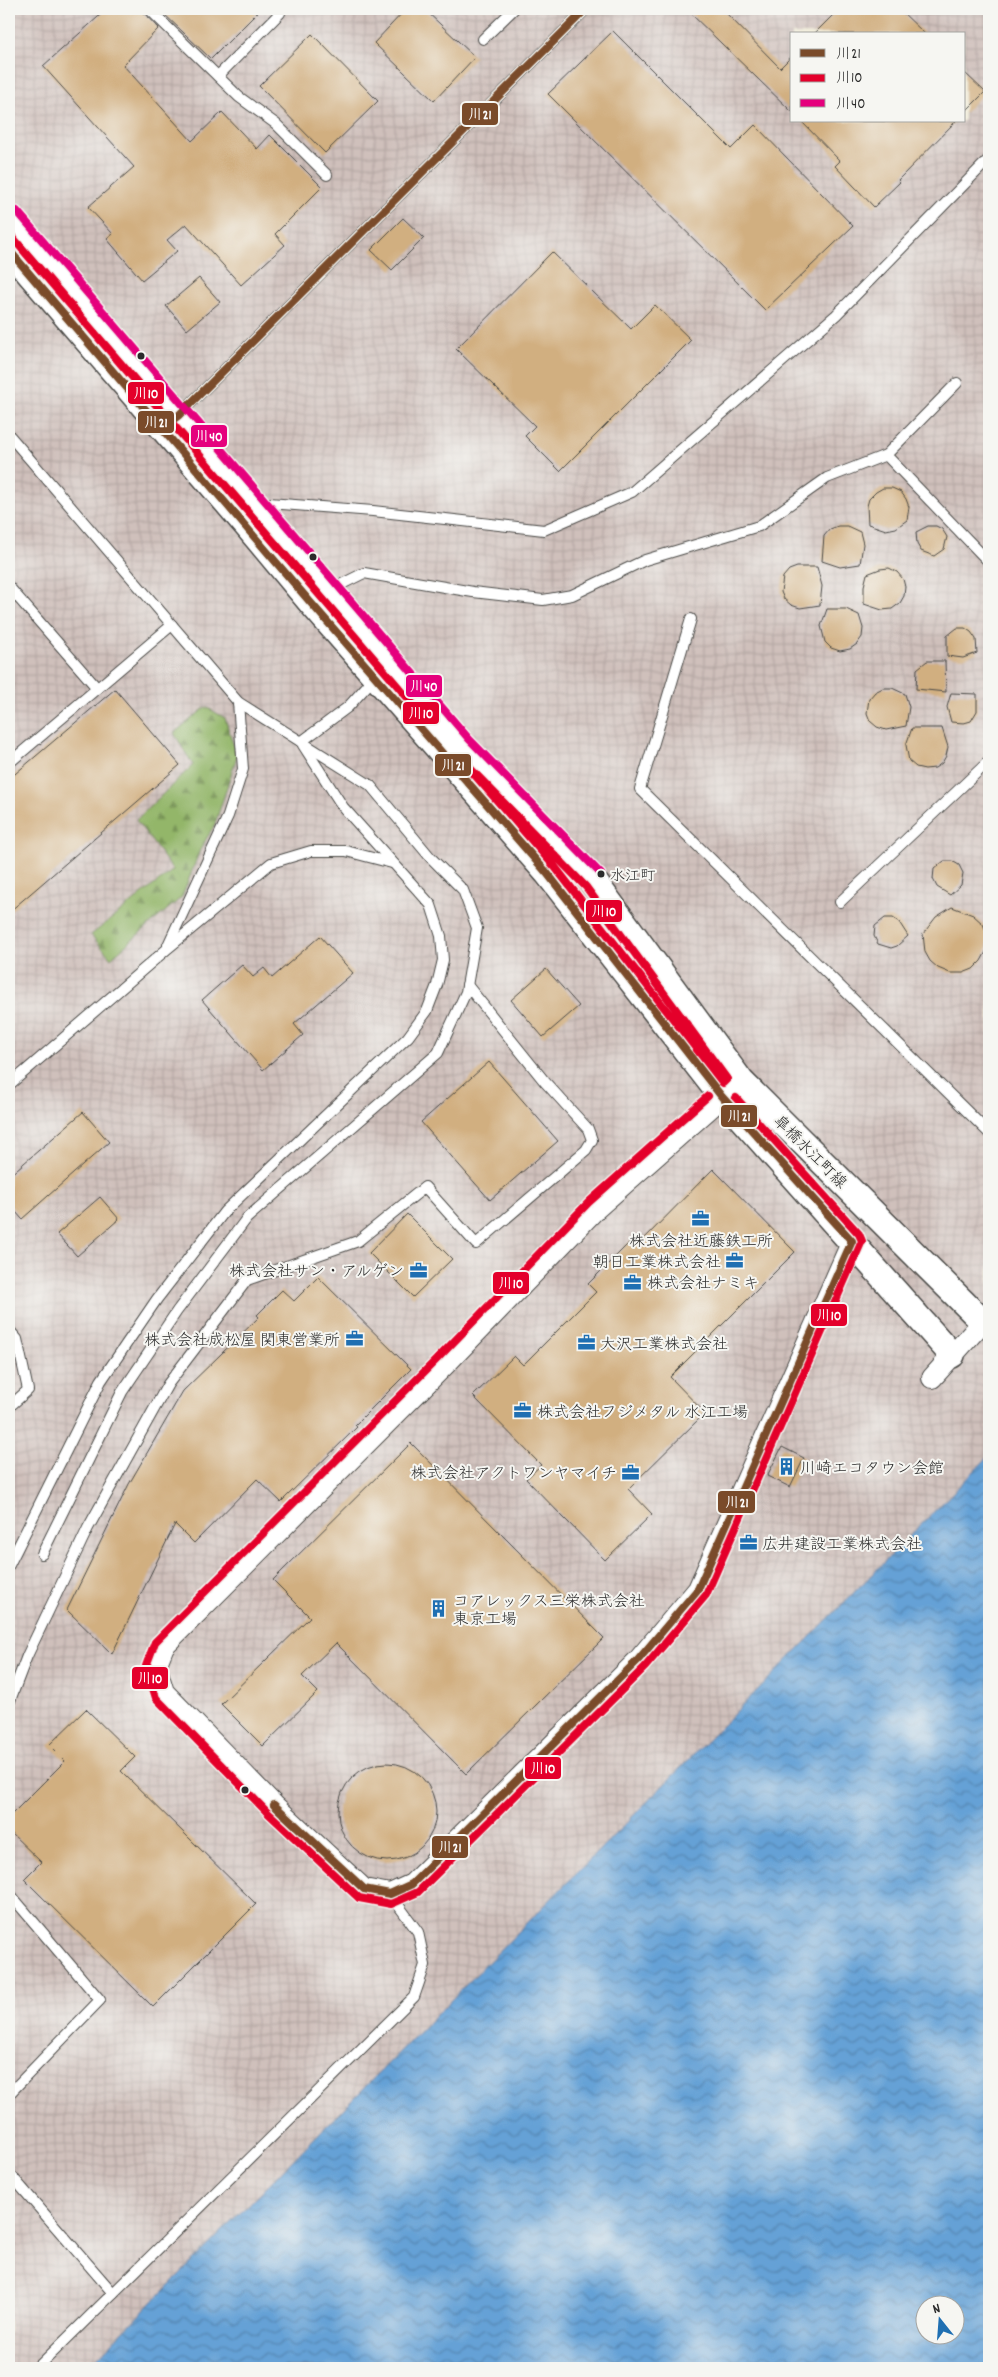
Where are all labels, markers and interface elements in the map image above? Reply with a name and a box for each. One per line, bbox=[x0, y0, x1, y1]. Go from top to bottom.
legend bbox=[790, 32, 966, 122]
text: 川21 bbox=[836, 44, 861, 66]
text: 川10 bbox=[836, 68, 862, 90]
text: 川40 bbox=[836, 94, 865, 116]
line badge: 川21 bbox=[461, 102, 499, 126]
text: 川21 bbox=[468, 106, 492, 126]
unlabelled marker bbox=[136, 351, 146, 361]
line badge: 川10 bbox=[127, 381, 165, 405]
text: 川10 bbox=[134, 385, 158, 405]
line badge: 川21 bbox=[137, 410, 175, 434]
text: 川21 bbox=[144, 414, 168, 434]
line badge: 川40 bbox=[190, 424, 228, 448]
text: 川40 bbox=[195, 428, 223, 448]
unlabelled marker bbox=[308, 552, 318, 562]
line badge: 川40 bbox=[405, 674, 443, 698]
text: 川40 bbox=[410, 678, 438, 698]
line badge: 川10 bbox=[402, 701, 440, 725]
text: 川10 bbox=[409, 705, 433, 725]
line badge: 川21 bbox=[434, 753, 472, 777]
text: 川21 bbox=[441, 757, 465, 777]
place label: 水江町 bbox=[610, 866, 656, 888]
marker: 水江町 bbox=[596, 869, 606, 879]
line badge: 川10 bbox=[585, 899, 623, 923]
text: 川10 bbox=[592, 903, 616, 923]
line badge: 川21 bbox=[720, 1104, 758, 1128]
text: 川21 bbox=[727, 1108, 751, 1128]
street label: 皐橋水江町線 bbox=[767, 1111, 851, 1195]
office icon: 株式会社近藤鉄工所 bbox=[691, 1209, 711, 1229]
place label: 株式会社近藤鉄工所 bbox=[629, 1231, 773, 1254]
office icon: 朝日工業株式会社 bbox=[725, 1251, 745, 1271]
place label: 朝日工業株式会社 bbox=[593, 1252, 721, 1275]
office icon: 株式会社サン・アルゲン bbox=[408, 1260, 428, 1280]
place label: 株式会社サン・アルゲン bbox=[229, 1261, 404, 1284]
line badge: 川10 bbox=[492, 1271, 530, 1295]
office icon: 株式会社ナミキ bbox=[623, 1272, 643, 1292]
place label: 株式会社ナミキ bbox=[647, 1273, 759, 1296]
text: 川10 bbox=[499, 1275, 523, 1295]
line badge: 川10 bbox=[810, 1303, 848, 1327]
text: 川10 bbox=[817, 1307, 841, 1327]
office icon: 株式会社成松屋 関東営業所 bbox=[344, 1329, 364, 1349]
place label: 株式会社成松屋 関東営業所 bbox=[144, 1330, 340, 1353]
office icon: 大沢工業株式会社 bbox=[576, 1333, 596, 1353]
place label: 大沢工業株式会社 bbox=[600, 1334, 728, 1357]
office icon: 株式会社フジメタル 水江工場 bbox=[513, 1401, 533, 1421]
place label: 株式会社フジメタル 水江工場 bbox=[537, 1402, 748, 1425]
building icon: 川崎エコタウン会館 bbox=[776, 1457, 796, 1477]
place label: 川崎エコタウン会館 bbox=[800, 1458, 944, 1481]
office icon: 株式会社アクトワンヤマイチ bbox=[621, 1462, 641, 1482]
place label: 株式会社アクトワンヤマイチ bbox=[411, 1463, 617, 1486]
line badge: 川21 bbox=[717, 1490, 756, 1514]
text: 川21 bbox=[725, 1494, 749, 1514]
office icon: 広井建設工業株式会社 bbox=[738, 1533, 758, 1553]
place label: 広井建設工業株式会社 bbox=[762, 1534, 922, 1557]
place label: コアレックス三栄株式会社 東京工場 bbox=[453, 1591, 645, 1632]
building icon: コアレックス三栄株式会社 東京工場 bbox=[429, 1599, 449, 1619]
line badge: 川10 bbox=[131, 1666, 169, 1690]
text: 川10 bbox=[138, 1670, 162, 1690]
line badge: 川10 bbox=[524, 1756, 562, 1780]
text: 川10 bbox=[531, 1760, 555, 1780]
unlabelled marker bbox=[240, 1785, 250, 1795]
line badge: 川21 bbox=[431, 1835, 469, 1859]
text: 川21 bbox=[438, 1839, 462, 1859]
north arrow bbox=[916, 2294, 966, 2344]
text: N bbox=[931, 2299, 943, 2320]

